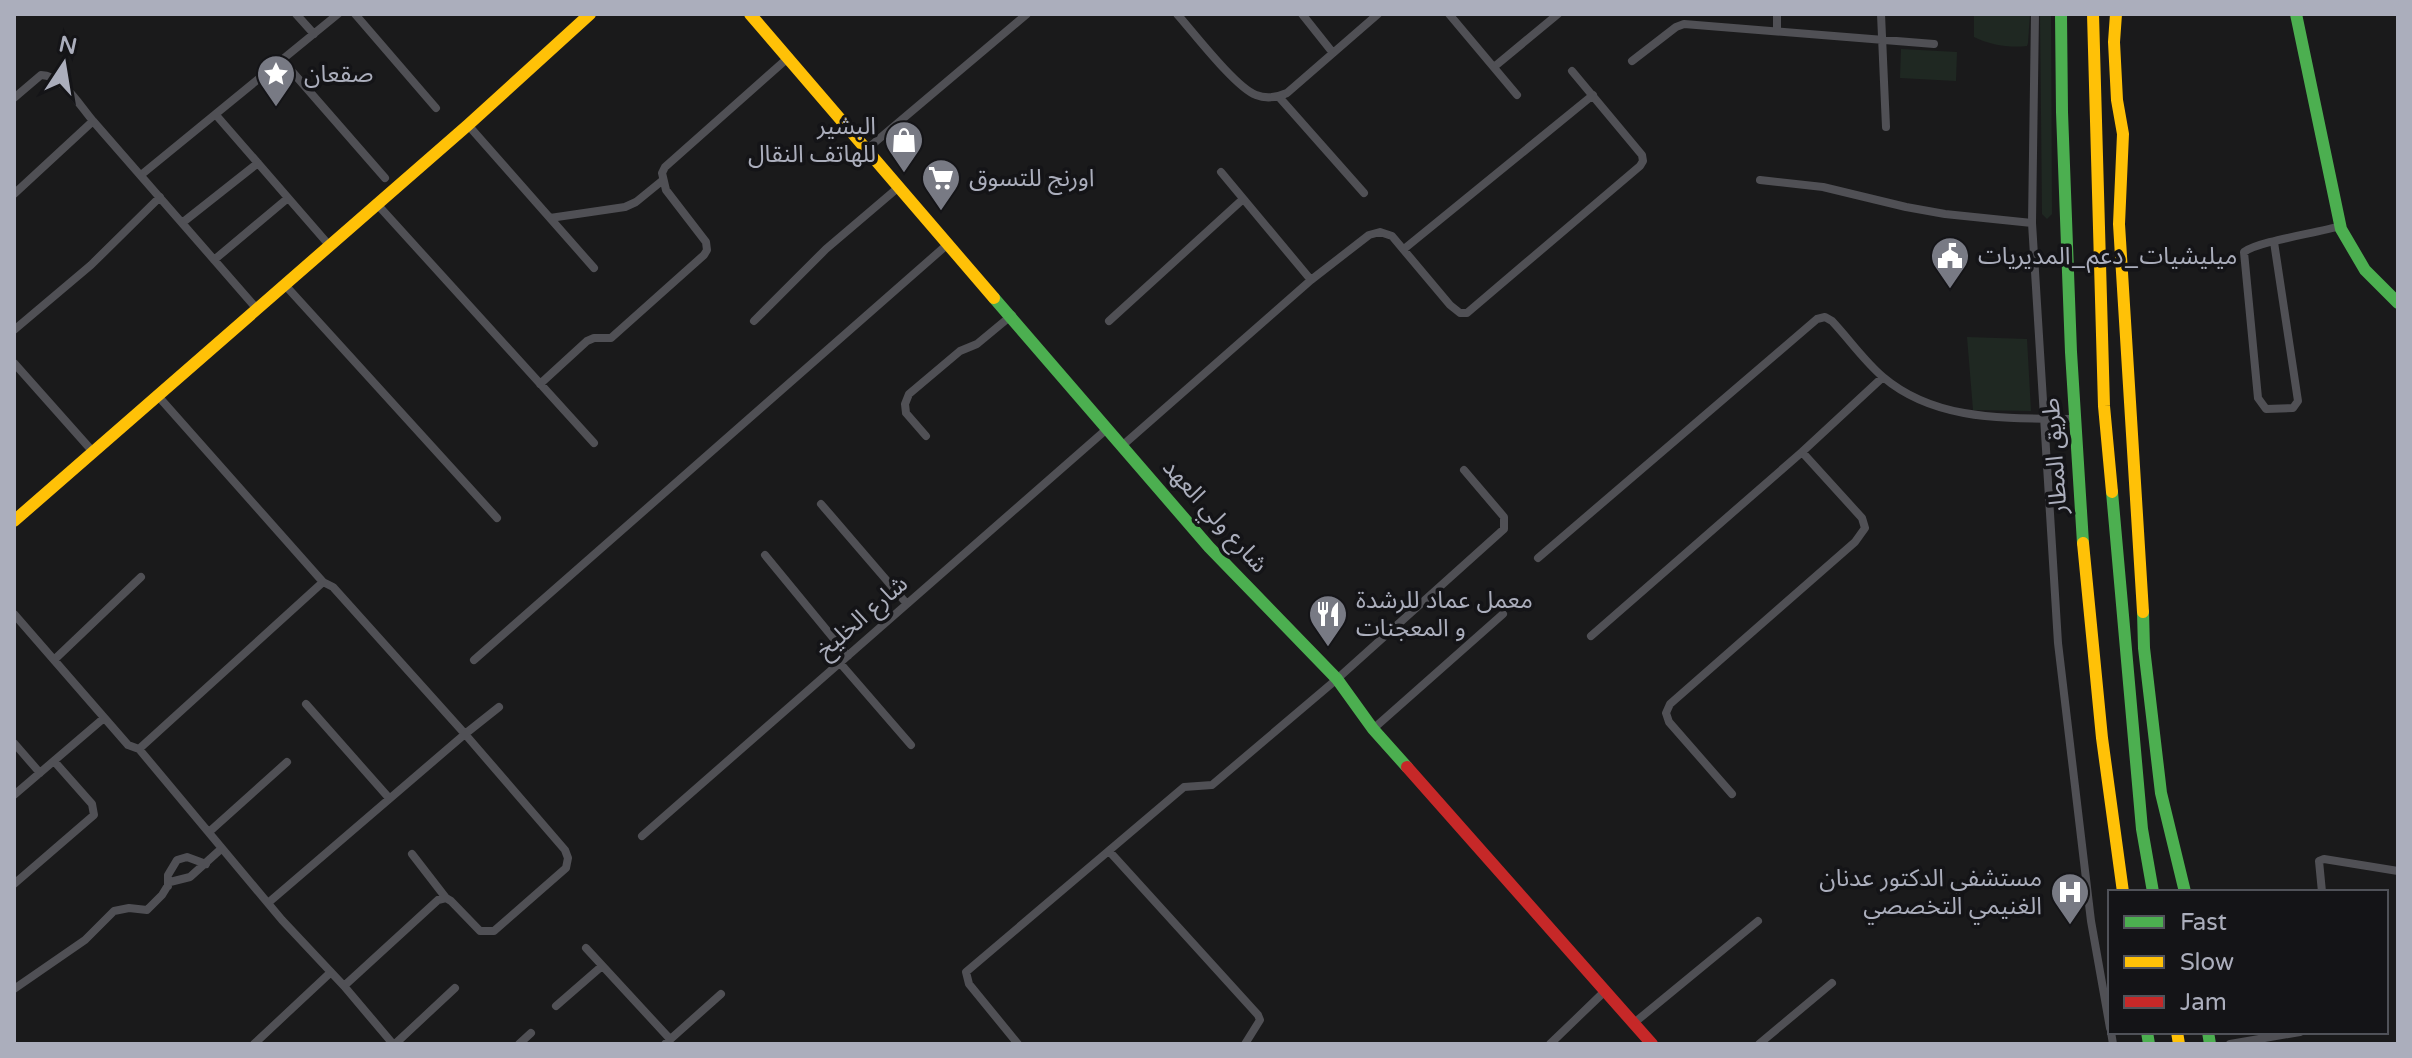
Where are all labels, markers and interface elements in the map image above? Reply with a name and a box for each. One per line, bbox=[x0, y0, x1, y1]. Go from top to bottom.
north arrow bbox=[24, 24, 104, 104]
text: N bbox=[57, 31, 79, 60]
place icon: صقعان bbox=[255, 53, 297, 108]
place label: صقعان bbox=[304, 60, 373, 89]
place label: البشير للهاتف النقال bbox=[748, 112, 876, 169]
shop icon: البشير للهاتف النقال bbox=[883, 119, 925, 174]
supermarket icon: اورنج للتسوق bbox=[920, 157, 962, 212]
place label: اورنج للتسوق bbox=[969, 164, 1095, 195]
public building icon: ميليشيات_دعم_المديريات bbox=[1929, 235, 1971, 290]
place label: ميليشيات_دعم_المديريات bbox=[1978, 242, 2237, 273]
street label: طريق المطار bbox=[2036, 397, 2074, 516]
street label: شارع ولي العهد bbox=[1154, 453, 1274, 581]
street label: شارع الخليخ bbox=[810, 569, 915, 666]
place label: معمل عماد للرشدة و المعجنات bbox=[1356, 586, 1533, 643]
restaurant icon: معمل عماد للرشدة و المعجنات bbox=[1307, 593, 1349, 648]
place label: مستشفي الدكتور عدنان الغنيمي التخصصي bbox=[1819, 864, 2042, 924]
hospital icon: مستشفي الدكتور عدنان الغنيمي التخصصي bbox=[2049, 871, 2091, 926]
legend bbox=[2108, 890, 2388, 1034]
text: Fast bbox=[2180, 908, 2227, 937]
text: Slow bbox=[2180, 948, 2234, 977]
text: Jam bbox=[2180, 988, 2227, 1017]

